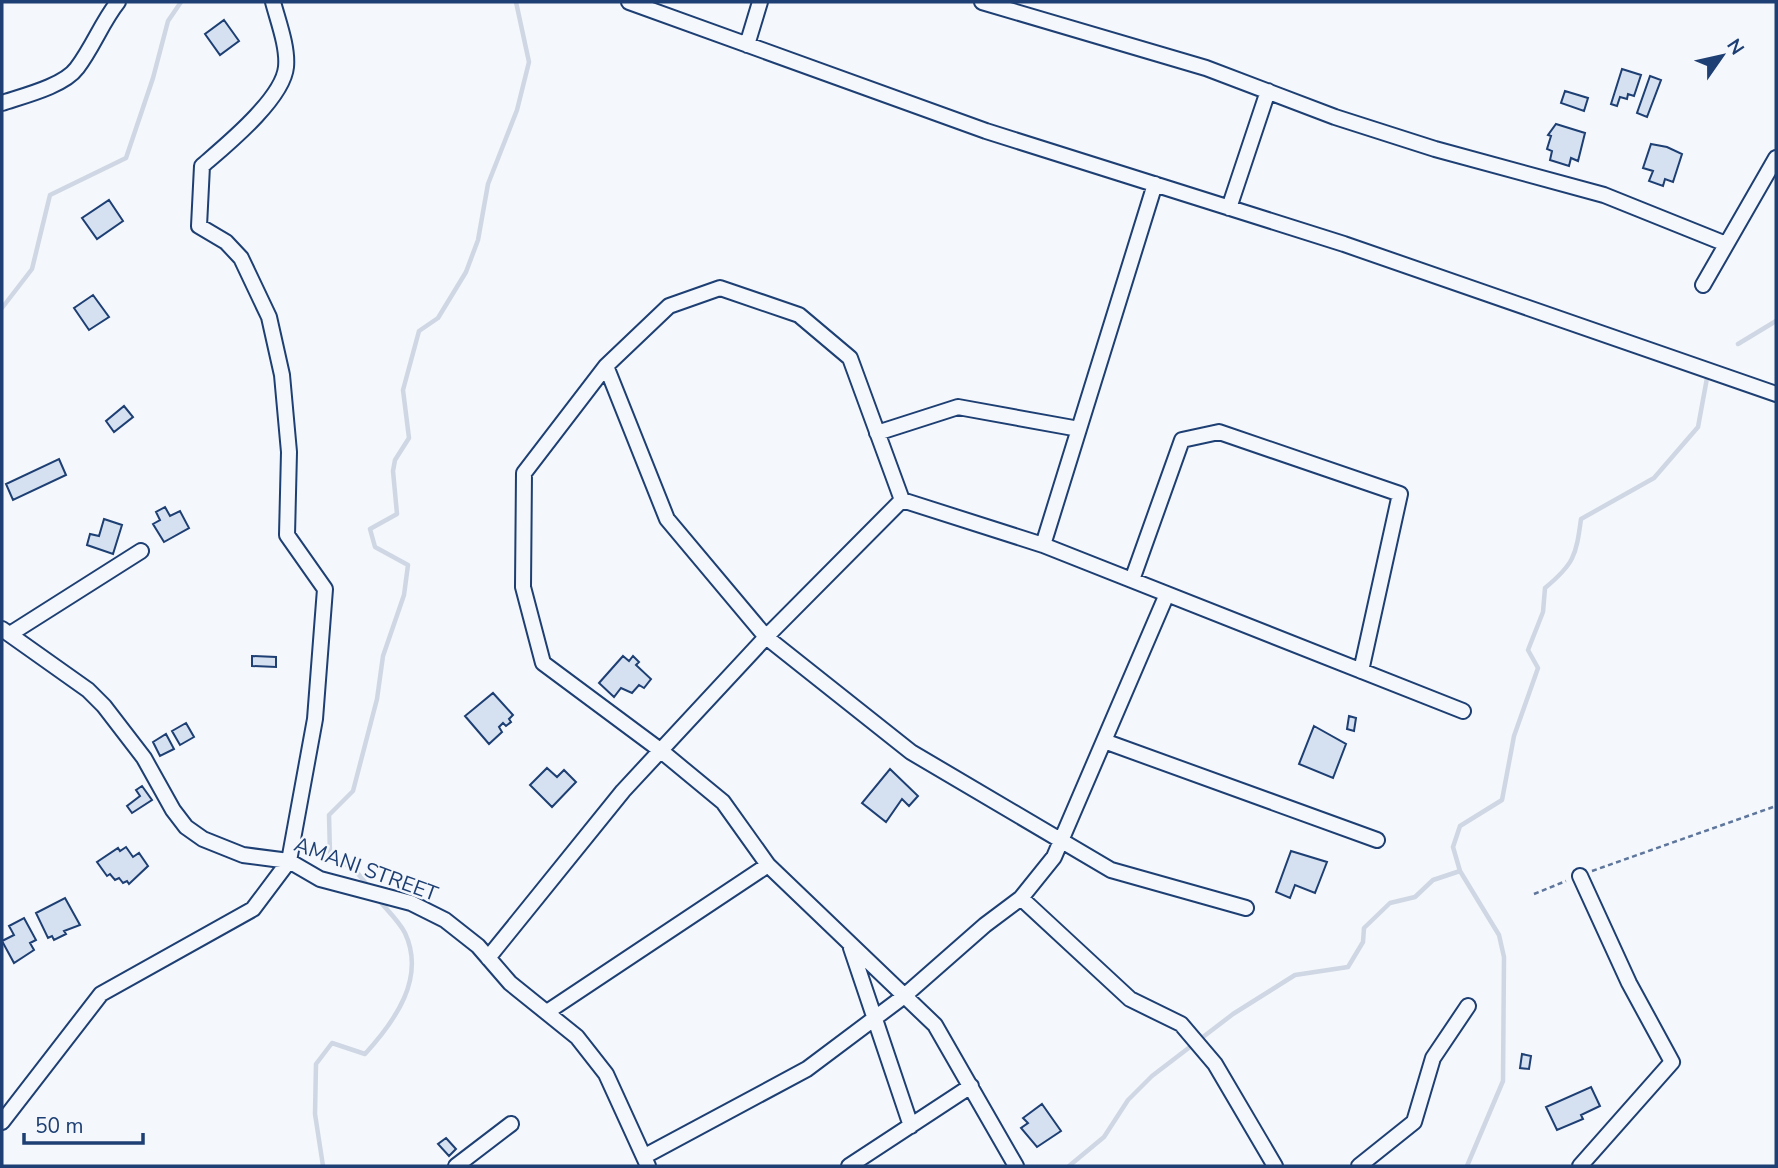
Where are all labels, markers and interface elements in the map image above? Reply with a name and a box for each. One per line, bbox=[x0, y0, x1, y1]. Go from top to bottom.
north arrow bbox=[1687, 21, 1757, 91]
text: N bbox=[1721, 34, 1750, 60]
street label: AMANI STREET bbox=[290, 830, 442, 908]
scale bar bbox=[24, 1102, 144, 1146]
text: 50 m bbox=[35, 1112, 84, 1140]

